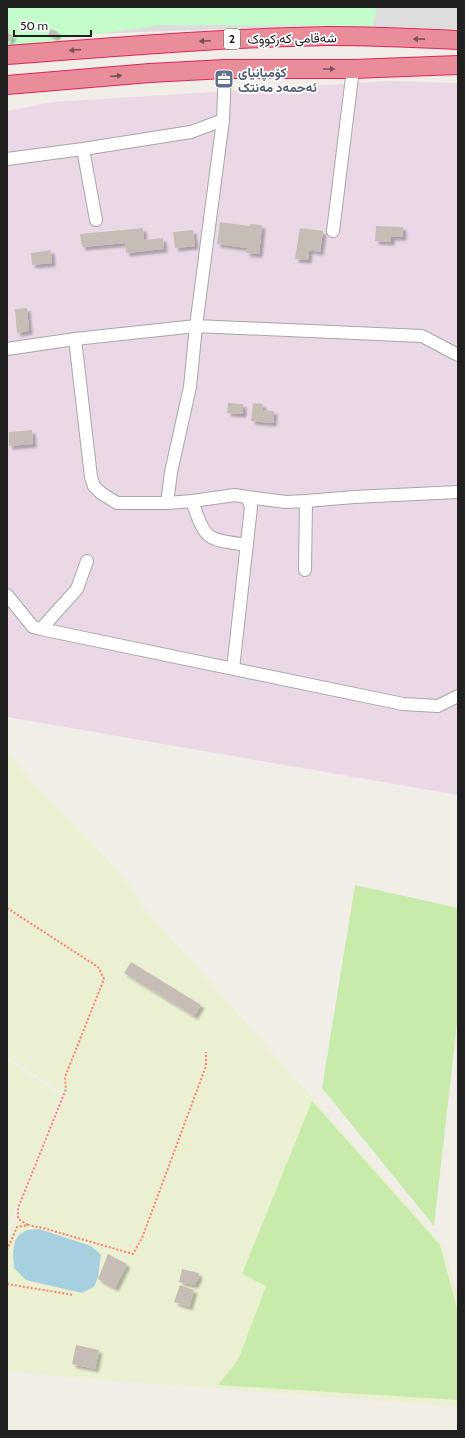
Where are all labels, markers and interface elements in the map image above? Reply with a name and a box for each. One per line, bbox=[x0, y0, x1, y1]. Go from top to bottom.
scale bar bbox=[14, 12, 91, 38]
text: 50 m bbox=[20, 18, 48, 33]
road number: 2 bbox=[224, 29, 240, 49]
street label: شەقامی کەرکووک bbox=[247, 29, 337, 48]
one-way arrow bbox=[413, 35, 425, 42]
one-way arrow bbox=[199, 37, 211, 44]
one-way arrow bbox=[69, 46, 81, 53]
place label: کۆمپانیای ئەحمەد مەنتک bbox=[238, 64, 317, 95]
one-way arrow bbox=[323, 66, 336, 72]
office icon: کۆمپانیای ئەحمەد مەنتک bbox=[213, 68, 235, 90]
one-way arrow bbox=[110, 72, 122, 79]

